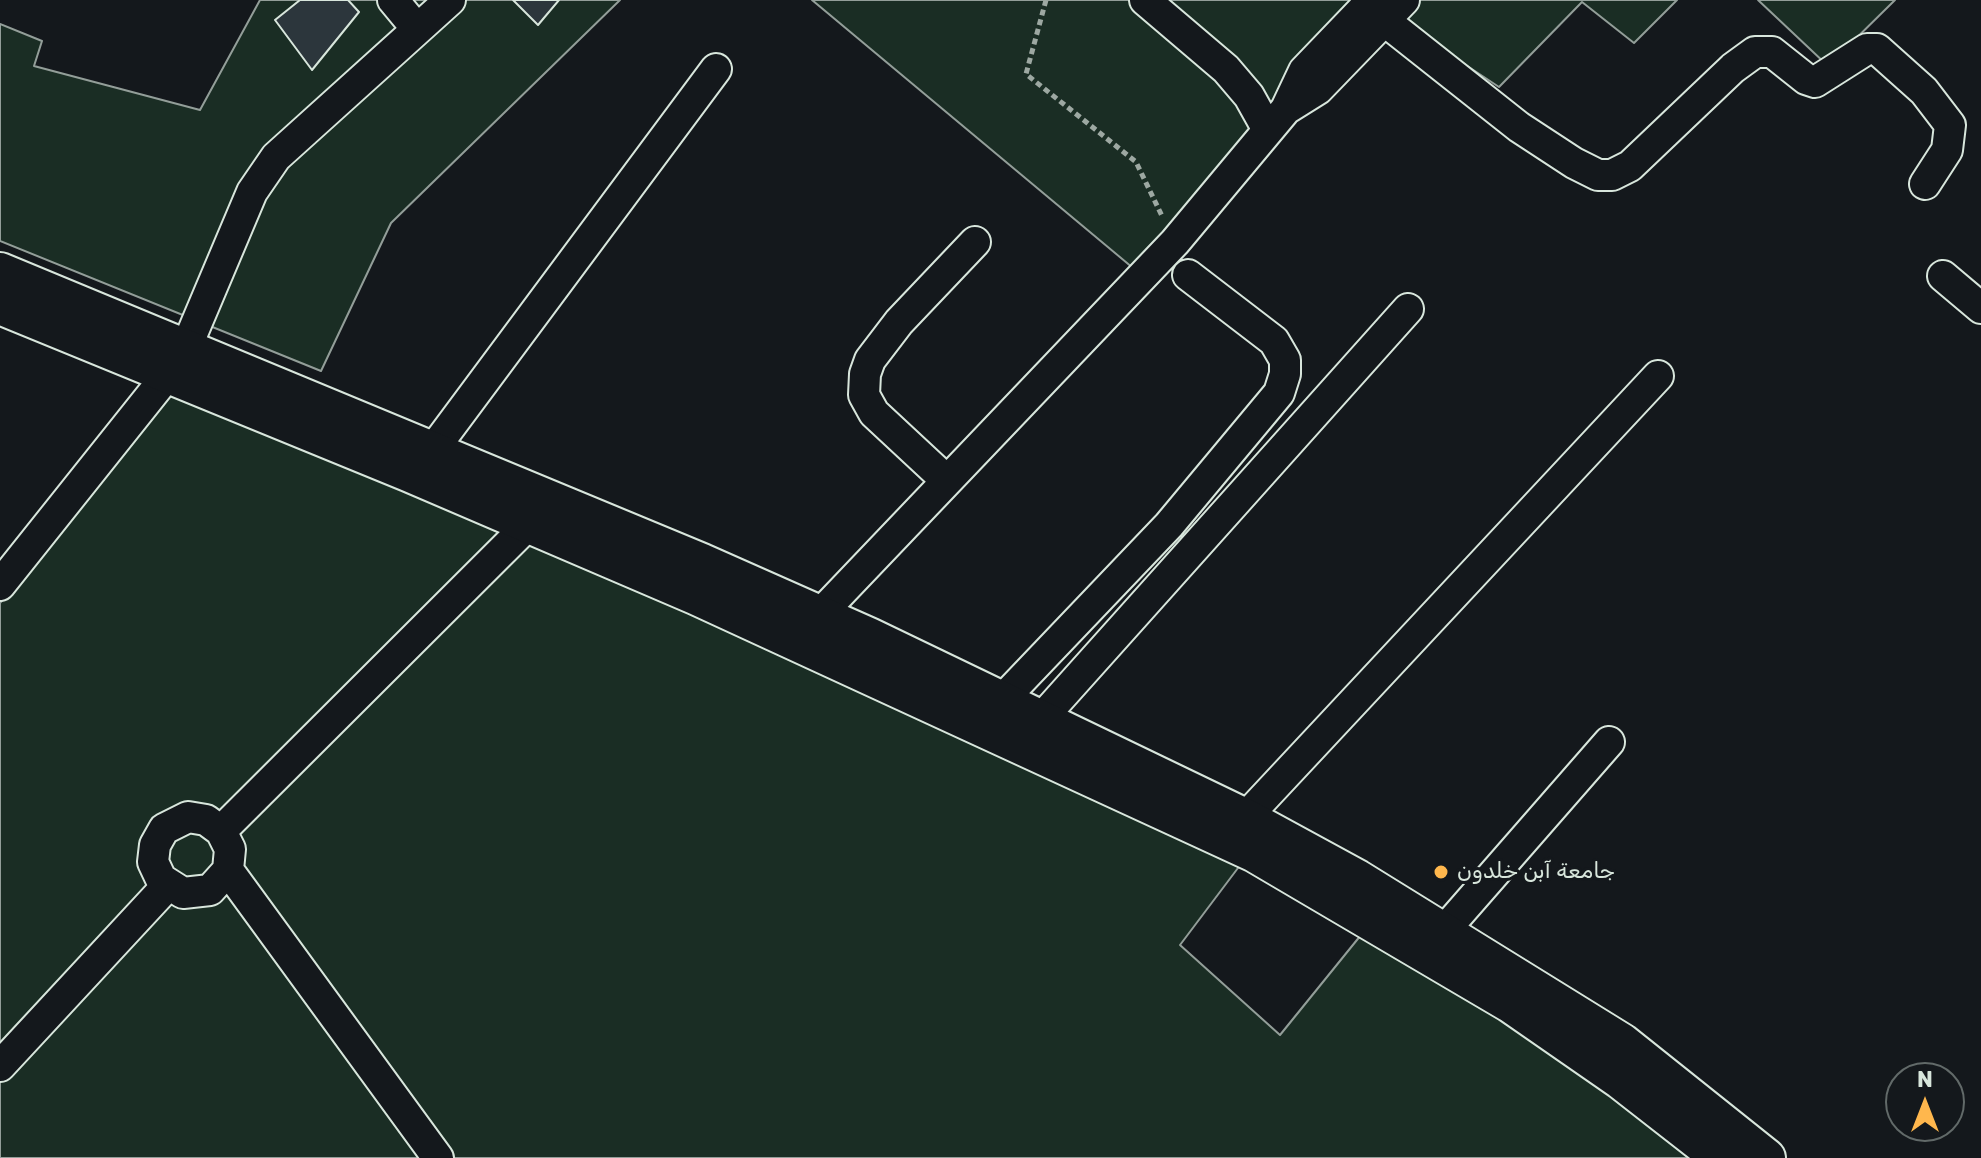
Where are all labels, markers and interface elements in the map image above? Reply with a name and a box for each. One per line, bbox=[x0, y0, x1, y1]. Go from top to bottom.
place label: جامعة آبن خلدون bbox=[1457, 859, 1615, 885]
marker: جامعة آبن خلدون bbox=[1432, 863, 1450, 881]
north arrow bbox=[1885, 1062, 1965, 1142]
text: N bbox=[1917, 1066, 1933, 1093]

